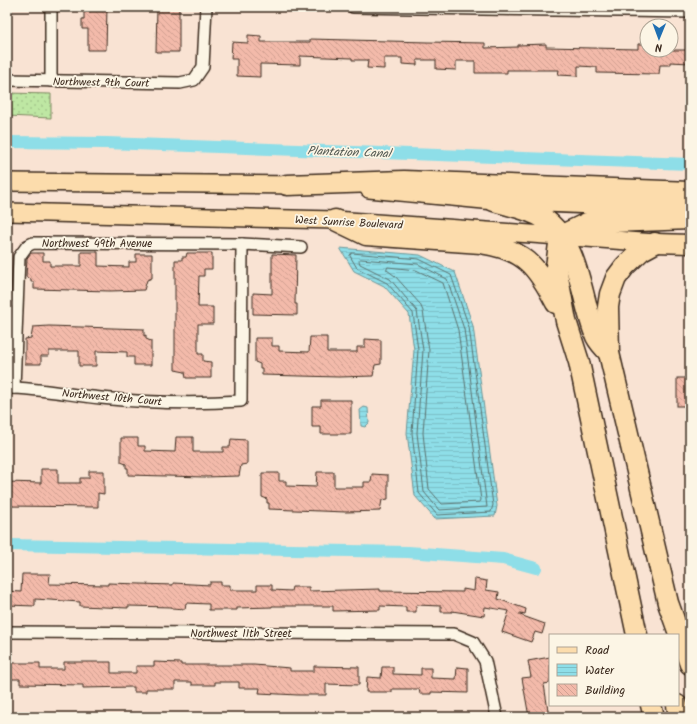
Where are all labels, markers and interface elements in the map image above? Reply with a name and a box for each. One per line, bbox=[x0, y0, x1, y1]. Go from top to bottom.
north arrow bbox=[639, 18, 679, 58]
text: N bbox=[655, 38, 662, 56]
street label: Northwest 9th Court bbox=[53, 73, 150, 93]
water label: Plantation Canal bbox=[307, 142, 393, 164]
street label: West Sunrise Boulevard bbox=[295, 211, 404, 235]
street label: Northwest 49th Avenue bbox=[42, 235, 152, 253]
street label: Northwest 10th Court bbox=[61, 385, 163, 411]
street label: Northwest 11th Street bbox=[190, 625, 292, 643]
legend bbox=[549, 634, 679, 706]
text: Road bbox=[585, 641, 610, 660]
text: Water bbox=[585, 661, 615, 680]
text: Building bbox=[585, 681, 625, 700]

